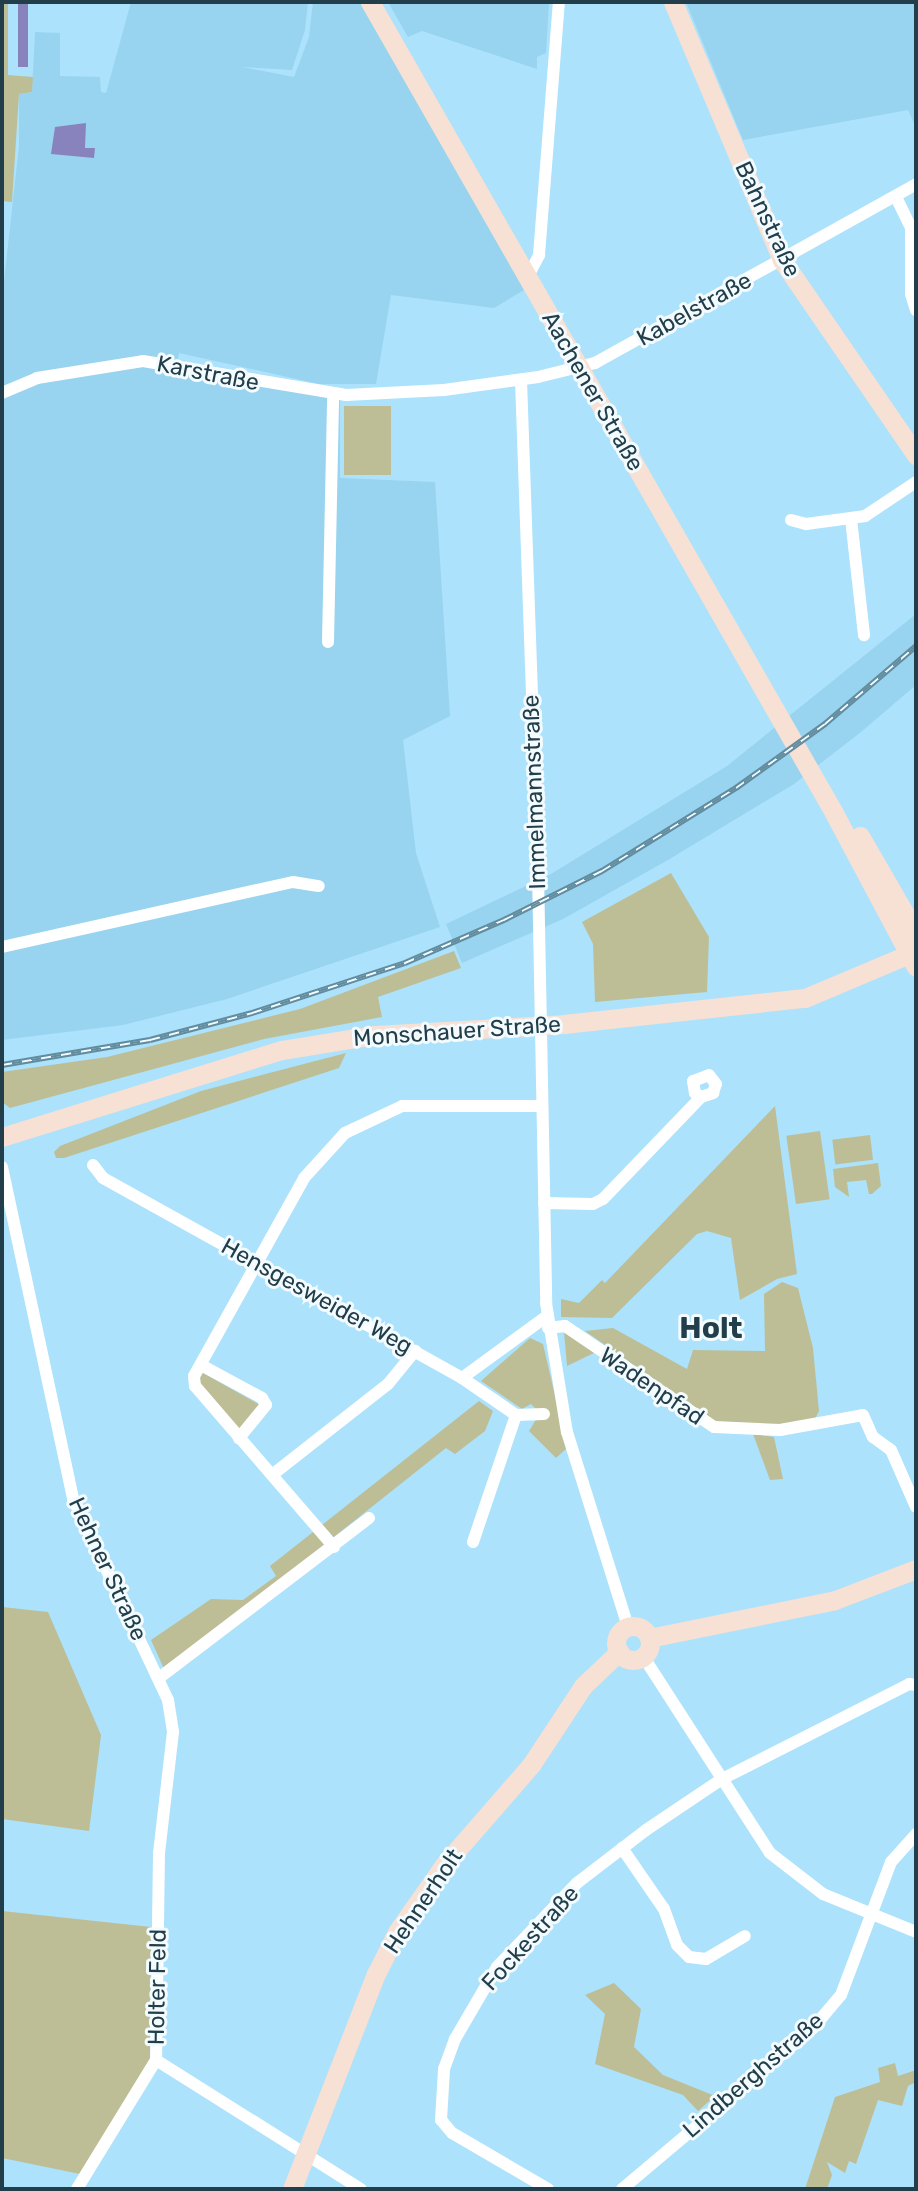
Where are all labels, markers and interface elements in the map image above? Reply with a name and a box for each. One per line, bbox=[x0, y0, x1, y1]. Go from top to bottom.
street label: Bahnstraße bbox=[729, 157, 807, 281]
street label: Kabelstraße bbox=[632, 266, 756, 352]
street label: Aachener Straße bbox=[536, 306, 650, 476]
street label: Karstraße bbox=[155, 350, 261, 396]
street label: Immelmannstraße bbox=[517, 694, 551, 890]
street label: Monschauer Straße bbox=[352, 1010, 562, 1052]
street label: Hensgesweider Weg bbox=[216, 1232, 418, 1360]
district label: Holt bbox=[679, 1310, 743, 1346]
street label: Wadenpfad bbox=[595, 1341, 709, 1431]
street label: Hehner Straße bbox=[63, 1493, 153, 1645]
street label: Hehnerholt bbox=[378, 1843, 468, 1959]
street label: Fockestraße bbox=[476, 1880, 584, 1996]
street label: Holter Feld bbox=[142, 1928, 172, 2046]
street label: Lindberghstraße bbox=[677, 2006, 829, 2144]

